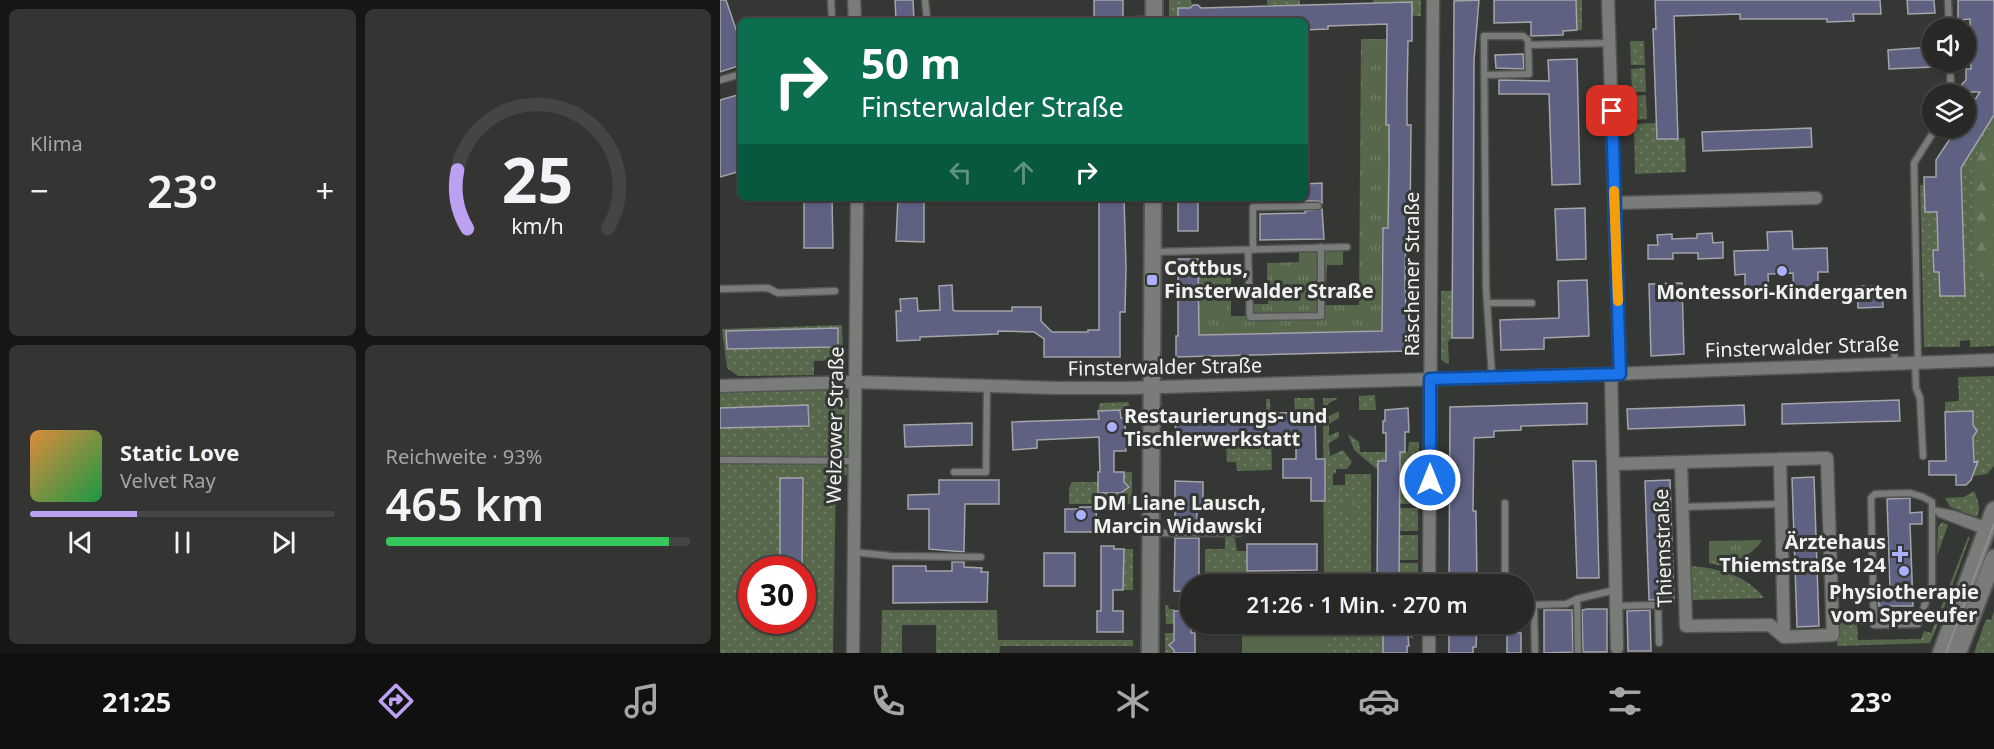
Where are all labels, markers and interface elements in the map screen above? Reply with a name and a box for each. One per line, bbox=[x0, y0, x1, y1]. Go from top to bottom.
map controls bbox=[1922, 18, 1976, 138]
button: sound bbox=[1922, 18, 1976, 72]
text: 50 m bbox=[861, 34, 961, 91]
icon: right bbox=[762, 42, 840, 120]
button: layers bbox=[1922, 84, 1976, 138]
pin bbox=[1586, 85, 1637, 136]
text: Finsterwalder Straße bbox=[861, 88, 1124, 125]
icon: arrive bbox=[1595, 94, 1628, 127]
text: Klima bbox=[30, 130, 83, 157]
text: 25 bbox=[502, 136, 573, 221]
icon: left bbox=[944, 156, 977, 189]
icon: ahead bbox=[1007, 156, 1040, 189]
icon: right bbox=[1070, 156, 1103, 189]
text: 23° bbox=[147, 160, 218, 221]
text: − bbox=[30, 168, 49, 213]
text: + bbox=[316, 168, 335, 213]
street label: Räschener Straße bbox=[1398, 192, 1425, 356]
text: km/h bbox=[511, 212, 564, 241]
place label: Cottbus, Finsterwalder Straße bbox=[1164, 254, 1374, 304]
marker: Montessori-Kindergarten bbox=[1775, 264, 1789, 278]
marker: Cottbus, Finsterwalder Straße bbox=[1145, 273, 1159, 287]
place label: Montessori-Kindergarten bbox=[1656, 278, 1908, 305]
street label: Finsterwalder Straße bbox=[1704, 330, 1900, 363]
street label: Welzower Straße bbox=[820, 346, 849, 504]
street label: Finsterwalder Straße bbox=[1067, 351, 1262, 382]
place label: Restaurierungs- und Tischlerwerkstatt bbox=[1124, 402, 1327, 452]
marker: Restaurierungs- und Tischlerwerkstatt bbox=[1105, 420, 1119, 434]
text: Static Love bbox=[120, 437, 239, 467]
text: Reichweite · 93% bbox=[386, 443, 542, 470]
position arrow bbox=[1398, 448, 1462, 512]
text: Velvet Ray bbox=[120, 467, 216, 494]
text: 465 km bbox=[386, 473, 544, 534]
street label: Thiemstraße bbox=[1647, 488, 1678, 608]
place label: DM Liane Lausch, Marcin Widawski bbox=[1093, 489, 1266, 539]
marker: DM Liane Lausch, Marcin Widawski bbox=[1074, 508, 1088, 522]
icon: previous bbox=[64, 526, 97, 559]
icon: pause bbox=[166, 526, 199, 559]
icon: next bbox=[267, 526, 300, 559]
place label: Ärztehaus Thiemstraße 124 bbox=[1719, 528, 1887, 578]
marker: Ärztehaus Thiemstraße 124 bbox=[1891, 545, 1909, 563]
speed limit sign: 30 bbox=[738, 556, 816, 634]
marker: Physiotherapie vom Spreeufer bbox=[1897, 564, 1911, 578]
place label: Physiotherapie vom Spreeufer bbox=[1829, 578, 1979, 628]
text: 21:26 · 1 Min. · 270 m bbox=[1246, 589, 1468, 619]
icon: directions bbox=[375, 680, 417, 722]
icon: music bbox=[621, 680, 663, 722]
icon: phone bbox=[867, 680, 909, 722]
icon: climate bbox=[1112, 680, 1154, 722]
icon: car bbox=[1358, 680, 1400, 722]
icon: filters bbox=[1604, 680, 1646, 722]
text: 21:25 bbox=[102, 683, 171, 720]
text: 23° bbox=[1850, 683, 1892, 720]

